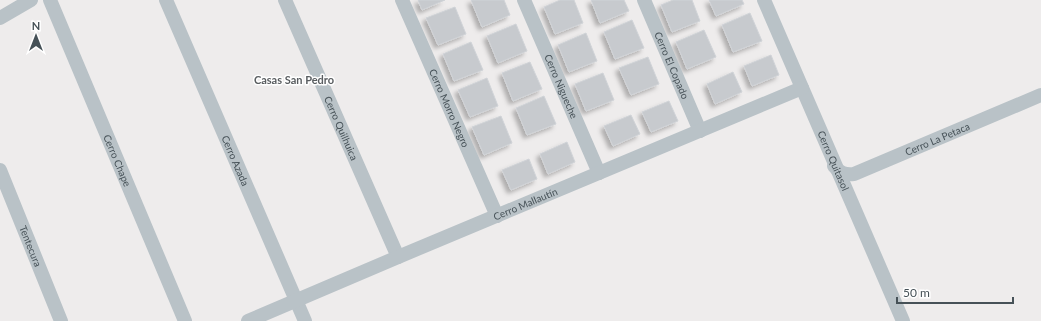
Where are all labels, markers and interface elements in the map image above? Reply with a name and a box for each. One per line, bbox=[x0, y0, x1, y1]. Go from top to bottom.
north arrow bbox=[16, 16, 56, 56]
text: N bbox=[32, 19, 40, 32]
street label: Cerro El Copado bbox=[652, 30, 692, 101]
street label: Cerro Nigueche bbox=[542, 52, 581, 120]
street label: Cerro Morro Negro bbox=[427, 67, 472, 149]
district label: Casas San Pedro bbox=[254, 73, 334, 86]
street label: Cerro Quilhuica bbox=[322, 94, 361, 162]
street label: Cerro La Petaca bbox=[903, 120, 971, 158]
street label: Cerro Quitasol bbox=[815, 129, 852, 192]
street label: Cerro Chape bbox=[101, 133, 134, 188]
street label: Cerro Azada bbox=[219, 134, 252, 188]
street label: Cerro Mallautín bbox=[491, 185, 559, 223]
street label: Tentecura bbox=[17, 224, 44, 268]
scale bar bbox=[897, 279, 1013, 305]
text: 50 m bbox=[903, 285, 930, 300]

